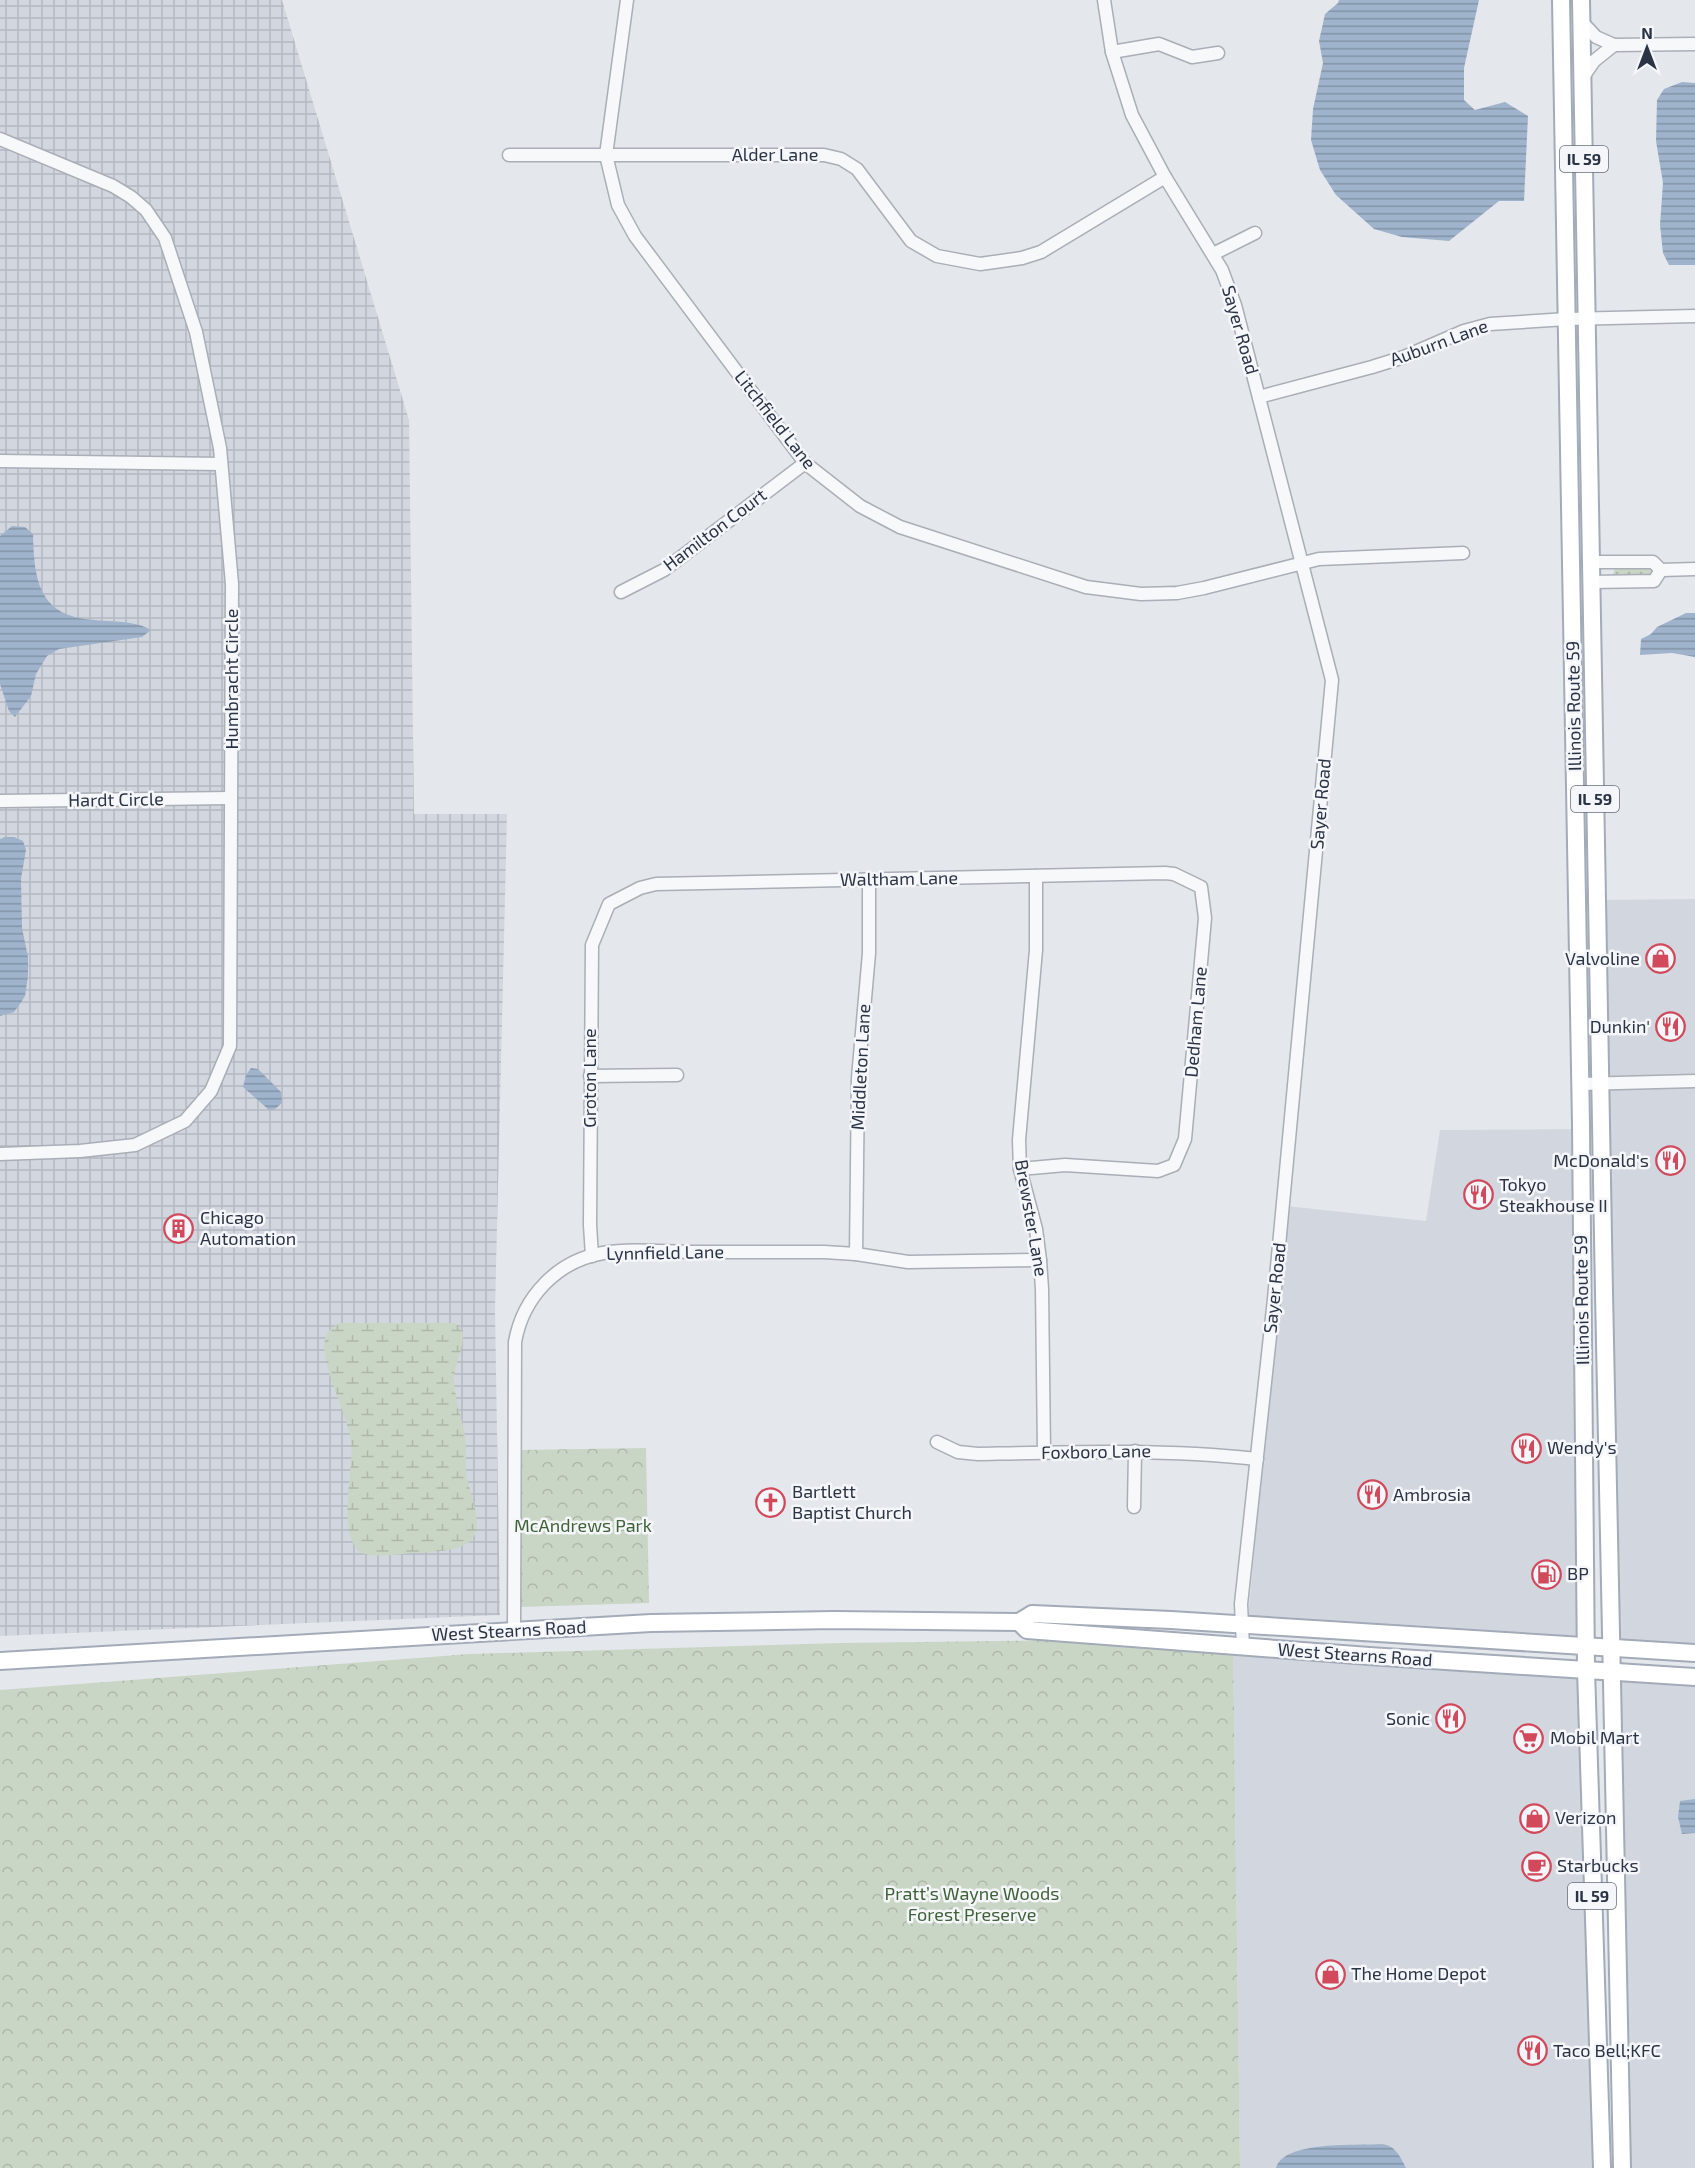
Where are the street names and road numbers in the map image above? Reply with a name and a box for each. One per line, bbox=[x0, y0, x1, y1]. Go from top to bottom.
street label: Alder Lane bbox=[732, 143, 818, 165]
road number: IL 59 bbox=[1560, 146, 1608, 172]
street label: Sayer Road bbox=[1218, 283, 1264, 377]
street label: Auburn Lane bbox=[1387, 314, 1491, 370]
street label: Litchfield Lane bbox=[730, 366, 821, 473]
street label: Hamilton Court bbox=[658, 483, 771, 575]
street label: Humbracht Circle bbox=[220, 608, 242, 750]
street label: Illinois Route 59 bbox=[1561, 641, 1585, 771]
street label: Sayer Road bbox=[1305, 757, 1335, 850]
road number: IL 59 bbox=[1571, 786, 1619, 812]
street label: Hardt Circle bbox=[68, 787, 164, 811]
street label: Waltham Lane bbox=[840, 866, 958, 890]
street label: Dedham Lane bbox=[1179, 966, 1211, 1078]
street label: Middleton Lane bbox=[846, 1003, 874, 1131]
street label: Groton Lane bbox=[578, 1028, 600, 1128]
street label: Brewster Lane bbox=[1011, 1158, 1053, 1278]
street label: Illinois Route 59 bbox=[1569, 1235, 1593, 1365]
street label: Lynnfield Lane bbox=[606, 1240, 724, 1264]
street label: Sayer Road bbox=[1258, 1241, 1290, 1334]
street label: Foxboro Lane bbox=[1041, 1439, 1151, 1463]
street label: West Stearns Road bbox=[431, 1615, 587, 1645]
street label: West Stearns Road bbox=[1277, 1638, 1433, 1670]
road number: IL 59 bbox=[1568, 1883, 1616, 1909]

